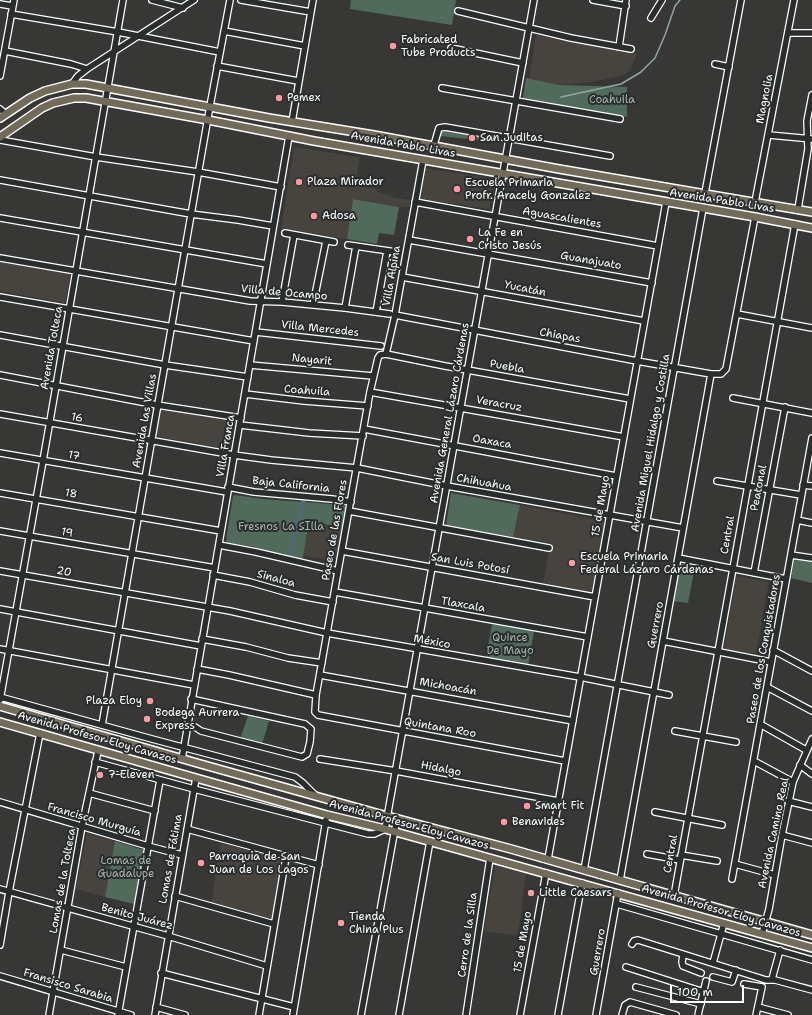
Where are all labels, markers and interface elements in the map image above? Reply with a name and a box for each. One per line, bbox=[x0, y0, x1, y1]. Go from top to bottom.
place label: Fabricated Tube Products bbox=[401, 33, 475, 59]
marker: Fabricated Tube Products bbox=[388, 41, 398, 51]
street label: Magnolia bbox=[754, 73, 776, 125]
place label: Pemex bbox=[287, 91, 320, 105]
marker: Pemex bbox=[274, 93, 284, 103]
park label: Coahuila bbox=[589, 93, 635, 107]
street label: Avenida Pablo Livas bbox=[350, 129, 456, 161]
place label: San Juditas bbox=[480, 131, 543, 145]
marker: San Juditas bbox=[467, 133, 477, 143]
place label: Plaza Mirador bbox=[307, 175, 384, 189]
place label: Escuela Primaria Profr. Aracely Gonzalez bbox=[465, 176, 591, 202]
marker: Plaza Mirador bbox=[294, 177, 304, 187]
marker: Escuela Primaria Profr. Aracely Gonzalez bbox=[452, 184, 462, 194]
street label: Avenida Pablo Livas bbox=[669, 186, 775, 216]
street label: Aguascalientes bbox=[521, 205, 603, 231]
place label: Adosa bbox=[322, 209, 355, 223]
marker: Adosa bbox=[309, 211, 319, 221]
place label: La Fe en Cristo Jesús bbox=[478, 226, 542, 252]
marker: La Fe en Cristo Jesús bbox=[465, 234, 475, 244]
street label: Villa Alpina bbox=[380, 245, 404, 307]
street label: Guanajuato bbox=[559, 249, 623, 273]
street label: Yucatán bbox=[503, 278, 547, 300]
street label: Villa de Ocampo bbox=[240, 283, 328, 303]
street label: Avenida Tolteca bbox=[38, 305, 66, 391]
street label: Villa Mercedes bbox=[280, 318, 360, 340]
street label: Avenida General Lázaro Cárdenas bbox=[428, 322, 472, 504]
street label: Chiapas bbox=[538, 326, 582, 346]
street label: Nayarit bbox=[291, 352, 333, 368]
street label: Avenida Miguel Hidalgo y Costilla bbox=[629, 353, 673, 533]
street label: Puebla bbox=[489, 357, 525, 377]
street label: Avenida las Villas bbox=[130, 373, 160, 469]
street label: Coahuila bbox=[284, 383, 330, 399]
street label: Veracruz bbox=[475, 393, 523, 415]
street label: 16 bbox=[70, 410, 84, 426]
street label: Villa Franca bbox=[214, 414, 238, 478]
street label: Oaxaca bbox=[471, 432, 513, 452]
street label: 17 bbox=[67, 448, 81, 464]
street label: Peatonal bbox=[748, 464, 770, 512]
street label: Chihuahua bbox=[455, 472, 513, 494]
street label: Baja California bbox=[252, 474, 330, 496]
street label: 15 de Mayo bbox=[589, 474, 613, 538]
street label: Paseo de las Flores bbox=[320, 478, 350, 582]
street label: 18 bbox=[64, 486, 78, 502]
street label: Central bbox=[718, 515, 738, 555]
park label: Fresnos La SIlla bbox=[238, 520, 324, 534]
street label: 19 bbox=[60, 525, 74, 541]
place label: Escuela Primaria Federal Lázaro Cárdenas bbox=[580, 550, 714, 576]
street label: San Luis Potosí bbox=[430, 551, 510, 577]
marker: Escuela Primaria Federal Lázaro Cárdenas bbox=[567, 558, 577, 568]
street label: 20 bbox=[55, 564, 73, 580]
street label: Sinaloa bbox=[255, 568, 297, 590]
street label: Paseo de los Conquistadores bbox=[744, 573, 784, 725]
street label: Tlaxcala bbox=[440, 595, 486, 615]
street label: Guerrero bbox=[645, 600, 667, 650]
park label: Quince De Mayo bbox=[486, 631, 534, 657]
street label: México bbox=[412, 632, 452, 652]
street label: Michoacán bbox=[418, 675, 478, 699]
place label: Plaza Eloy bbox=[86, 694, 142, 708]
marker: Plaza Eloy bbox=[145, 696, 155, 706]
place label: Bodega Aurrera Express bbox=[155, 706, 239, 732]
street label: Avenida Profesor Eloy Cavazos bbox=[16, 709, 178, 767]
marker: Bodega Aurrera Express bbox=[142, 714, 152, 724]
street label: Quintana Roo bbox=[403, 715, 477, 741]
street label: Hidalgo bbox=[420, 759, 462, 779]
place label: 7-Eleven bbox=[108, 768, 154, 782]
marker: 7-Eleven bbox=[95, 770, 105, 780]
street label: Avenida Camino Real bbox=[756, 776, 792, 890]
street label: Avenida Profesor Eloy Cavazos bbox=[328, 797, 490, 853]
place label: Smart Fit bbox=[535, 799, 584, 813]
street label: Francisco Murguía bbox=[46, 800, 142, 840]
marker: Smart Fit bbox=[522, 801, 532, 811]
street label: Lomas de Fátima bbox=[157, 813, 185, 905]
place label: Benavides bbox=[512, 815, 565, 829]
marker: Benavides bbox=[499, 817, 509, 827]
street label: Lomas de la Tolteca bbox=[47, 827, 79, 935]
street label: Central bbox=[661, 834, 681, 874]
place label: Parroquia de San Juan de Los Lagos bbox=[209, 850, 309, 876]
park label: Lomas de Guadalupe bbox=[98, 854, 154, 880]
marker: Parroquia de San Juan de Los Lagos bbox=[196, 858, 206, 868]
street label: Avenida Profesor Eloy Cavazos bbox=[640, 882, 802, 940]
place label: Little Caesars bbox=[539, 886, 612, 900]
marker: Little Caesars bbox=[526, 888, 536, 898]
street label: Cerro de la Silla bbox=[456, 892, 480, 978]
street label: Benito Juárez bbox=[100, 901, 174, 933]
place label: Tienda China Plus bbox=[349, 910, 404, 936]
street label: 15 de Mayo bbox=[511, 910, 535, 974]
marker: Tienda China Plus bbox=[336, 918, 346, 928]
street label: Guerrero bbox=[587, 928, 609, 976]
street label: Fransisco Sarabia bbox=[22, 966, 114, 1006]
scale bar bbox=[672, 977, 746, 1003]
text: 100 m bbox=[677, 984, 713, 1000]

